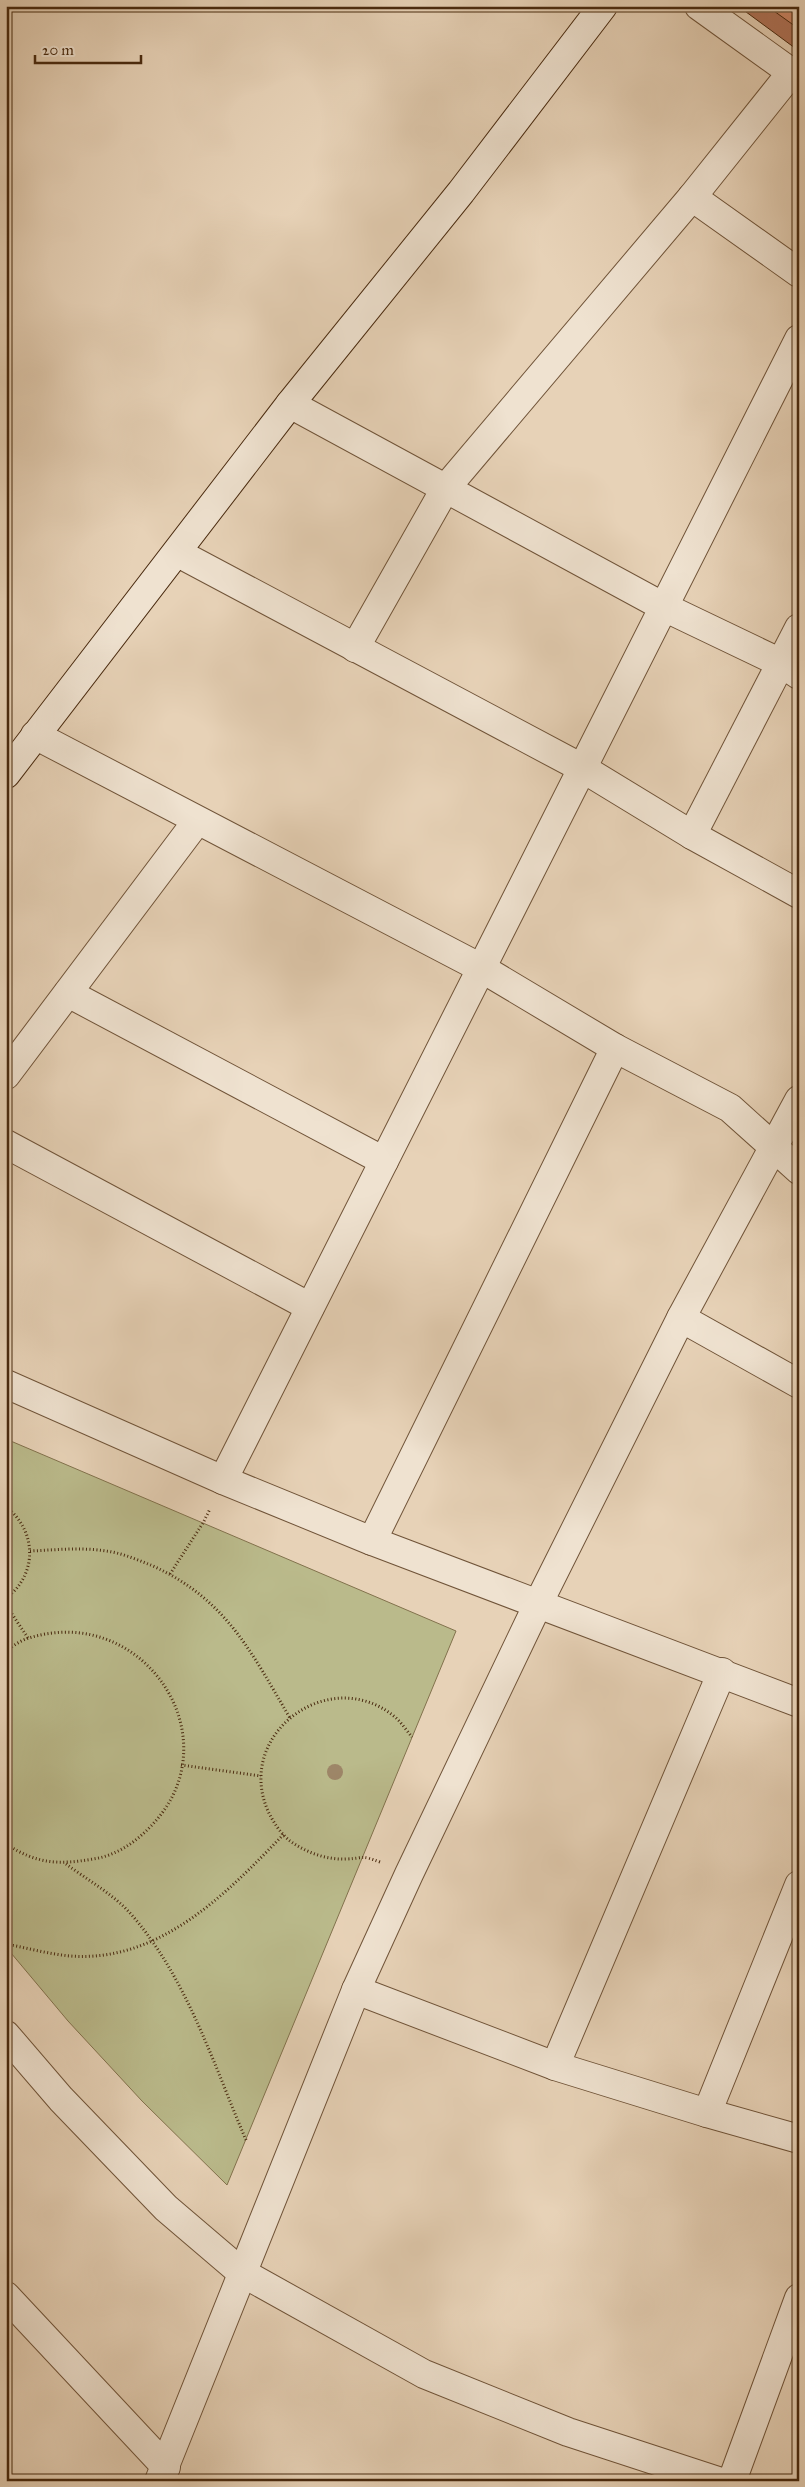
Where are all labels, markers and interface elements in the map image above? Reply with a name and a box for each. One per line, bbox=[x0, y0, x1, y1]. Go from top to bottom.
scale bar bbox=[35, 32, 141, 64]
text: 20 m bbox=[42, 41, 74, 59]

